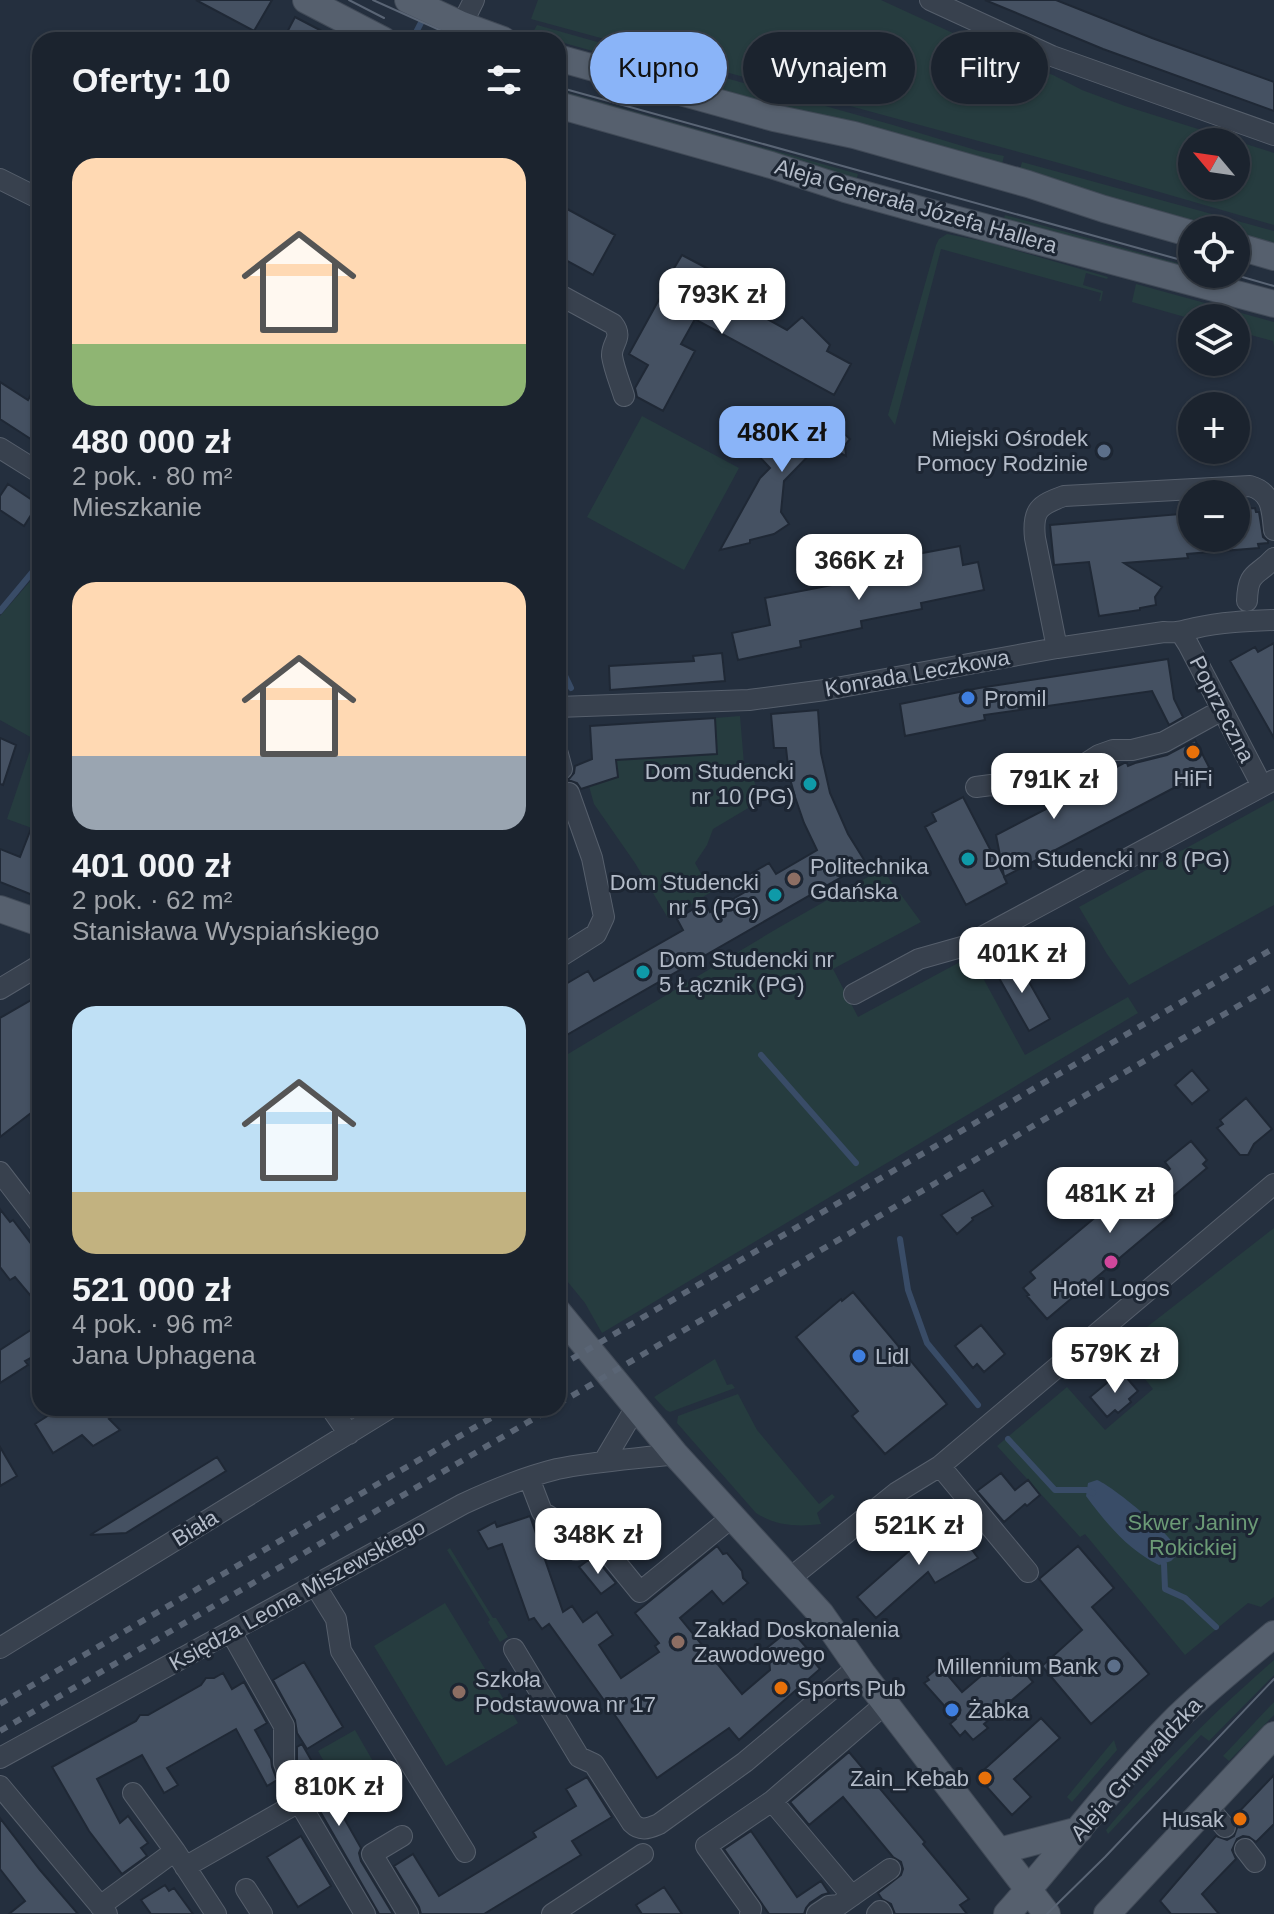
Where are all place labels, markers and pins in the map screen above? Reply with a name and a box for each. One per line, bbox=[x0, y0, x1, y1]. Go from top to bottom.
pin: 793K zł bbox=[648, 268, 796, 336]
pin: 480K zł bbox=[708, 406, 856, 474]
place label: Miejski Ośrodek Pomocy Rodzinie bbox=[917, 426, 1089, 476]
marker: Miejski Ośrodek Pomocy Rodzinie bbox=[1095, 442, 1113, 460]
pin: 366K zł bbox=[785, 534, 933, 602]
place label: Promil bbox=[984, 686, 1046, 711]
marker: Promil bbox=[959, 689, 977, 707]
marker: HiFi bbox=[1184, 743, 1202, 761]
pin: 791K zł bbox=[980, 753, 1128, 821]
place label: Dom Studencki nr 10 (PG) bbox=[645, 759, 794, 809]
place label: HiFi bbox=[1173, 766, 1213, 791]
marker: Dom Studencki nr 10 (PG) bbox=[801, 775, 819, 793]
place label: Dom Studencki nr 8 (PG) bbox=[984, 847, 1230, 872]
marker: Dom Studencki nr 8 (PG) bbox=[959, 850, 977, 868]
place label: Politechnika Gdańska bbox=[810, 854, 929, 904]
place label: Dom Studencki nr 5 (PG) bbox=[610, 870, 759, 920]
marker: Politechnika Gdańska bbox=[785, 870, 803, 888]
marker: Dom Studencki nr 5 (PG) bbox=[766, 886, 784, 904]
pin: 401K zł bbox=[948, 927, 1096, 995]
place label: Dom Studencki nr 5 Łącznik (PG) bbox=[659, 947, 834, 997]
marker: Dom Studencki nr 5 Łącznik (PG) bbox=[634, 963, 652, 981]
pin: 481K zł bbox=[1036, 1167, 1184, 1235]
marker: Hotel Logos bbox=[1102, 1253, 1120, 1271]
place label: Hotel Logos bbox=[1052, 1276, 1170, 1301]
pin: 579K zł bbox=[1041, 1327, 1189, 1395]
place label: Lidl bbox=[875, 1344, 909, 1369]
marker: Lidl bbox=[850, 1347, 868, 1365]
pin: 521K zł bbox=[845, 1499, 993, 1567]
pin: 348K zł bbox=[524, 1508, 672, 1576]
place label: Zakład Doskonalenia Zawodowego bbox=[694, 1617, 900, 1667]
marker: Zakład Doskonalenia Zawodowego bbox=[669, 1633, 687, 1651]
place label: Millennium Bank bbox=[937, 1654, 1099, 1679]
marker: Millennium Bank bbox=[1105, 1657, 1123, 1675]
place label: Szkoła Podstawowa nr 17 bbox=[475, 1667, 656, 1717]
place label: Sports Pub bbox=[797, 1676, 906, 1701]
marker: Sports Pub bbox=[772, 1679, 790, 1697]
marker: Szkoła Podstawowa nr 17 bbox=[450, 1683, 468, 1701]
place label: Żabka bbox=[968, 1698, 1030, 1723]
marker: Żabka bbox=[943, 1701, 961, 1719]
pin: 810K zł bbox=[265, 1760, 413, 1828]
place label: Zain_Kebab bbox=[850, 1766, 969, 1791]
marker: Zain_Kebab bbox=[976, 1769, 994, 1787]
place label: Husak bbox=[1162, 1807, 1225, 1832]
marker: Husak bbox=[1231, 1810, 1249, 1828]

